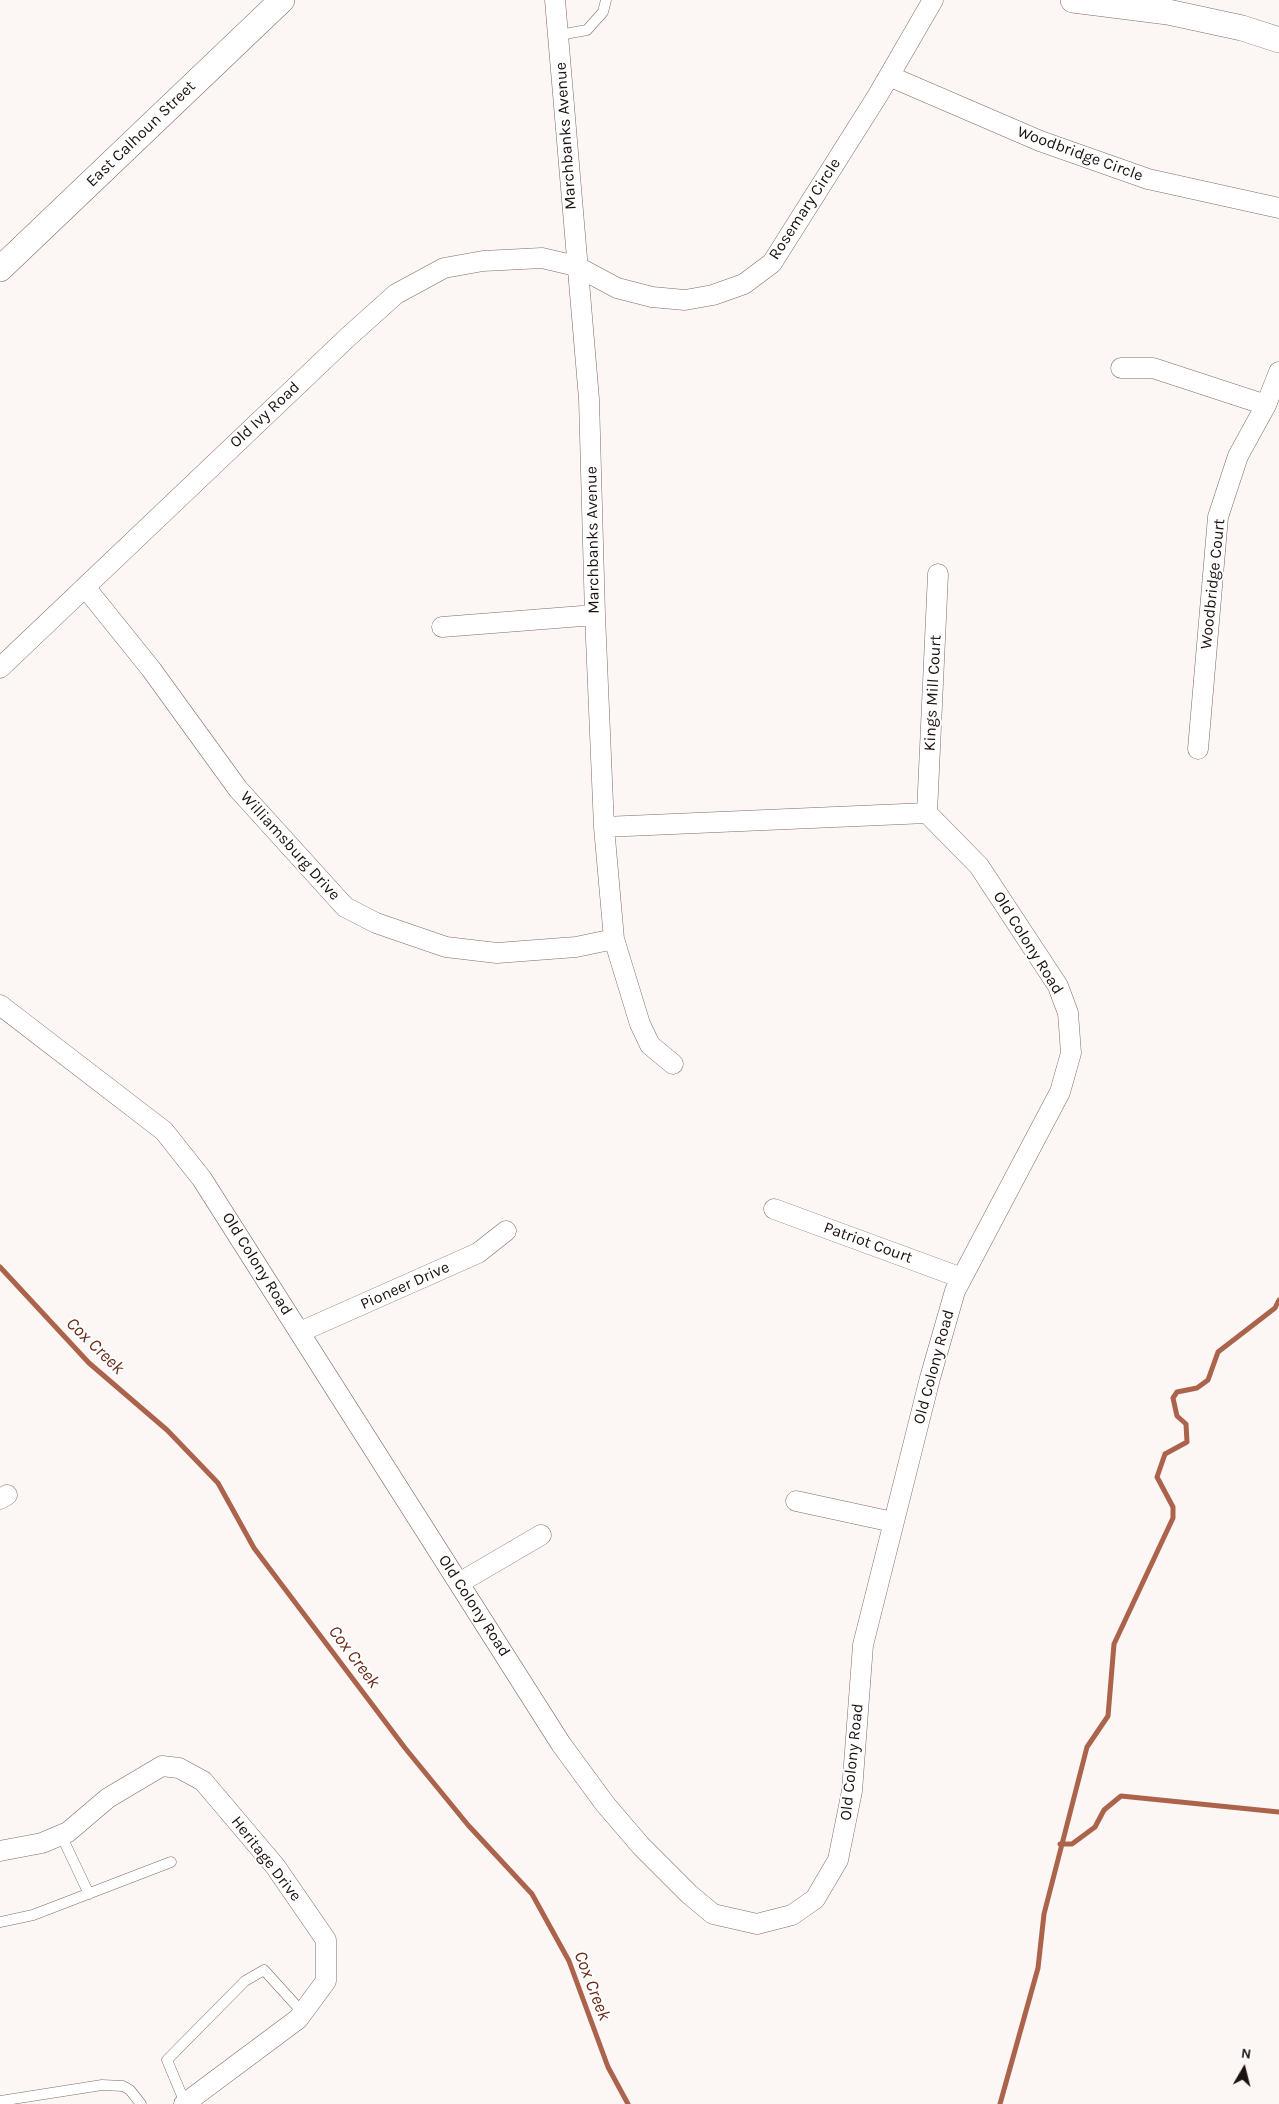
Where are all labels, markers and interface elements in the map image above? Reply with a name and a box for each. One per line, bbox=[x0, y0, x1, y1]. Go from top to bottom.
street label: Marchbanks Avenue bbox=[551, 62, 581, 210]
street label: East Calhoun Street bbox=[82, 77, 200, 191]
street label: Woodbridge Circle bbox=[1014, 122, 1146, 186]
street label: Rosemary Circle bbox=[765, 155, 845, 263]
street label: Old Ivy Road bbox=[226, 378, 304, 452]
street label: Marchbanks Avenue bbox=[582, 466, 604, 614]
street label: Woodbridge Court bbox=[1197, 518, 1229, 650]
street label: Kings Mill Court bbox=[920, 634, 946, 752]
street label: Williamsburg Drive bbox=[236, 788, 344, 904]
street label: Old Colony Road bbox=[989, 888, 1067, 998]
street label: Old Colony Road bbox=[218, 1209, 296, 1319]
street label: Patriot Court bbox=[821, 1218, 915, 1268]
street label: Pioneer Drive bbox=[358, 1258, 452, 1314]
street label: Old Colony Road bbox=[910, 1308, 958, 1426]
water label: Cox Creek bbox=[61, 1313, 129, 1379]
street label: Old Colony Road bbox=[434, 1551, 514, 1661]
water label: Cox Creek bbox=[323, 1621, 385, 1693]
street label: Old Colony Road bbox=[836, 1703, 868, 1821]
street label: Heritage Drive bbox=[227, 1813, 305, 1905]
water label: Cox Creek bbox=[569, 1948, 615, 2024]
north arrow bbox=[1219, 2044, 1269, 2094]
text: N bbox=[1240, 2045, 1252, 2063]

